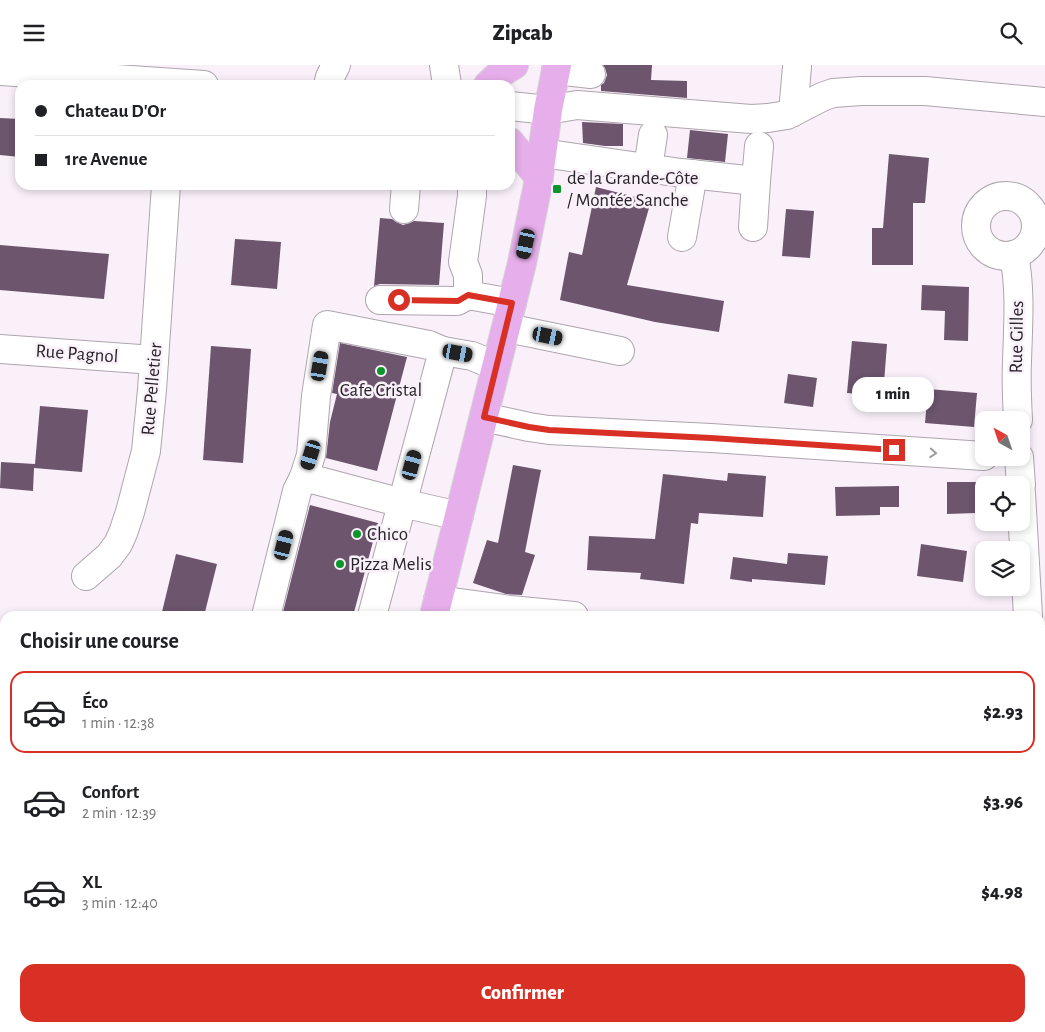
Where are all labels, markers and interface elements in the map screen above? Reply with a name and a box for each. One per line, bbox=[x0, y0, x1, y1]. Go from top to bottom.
icon: menu bbox=[20, 19, 48, 47]
icon: search bbox=[997, 19, 1025, 47]
text: Zipcab bbox=[492, 22, 553, 44]
text: Chateau D'Or bbox=[65, 102, 166, 121]
text: 1re Avenue bbox=[65, 150, 147, 169]
place label: de la Grande-Côte / Montée Sanche bbox=[567, 169, 699, 210]
marker: de la Grande-Côte / Montée Sanche bbox=[551, 183, 563, 195]
car bbox=[515, 228, 536, 260]
route start bbox=[388, 289, 410, 311]
street label: Rue Gilles bbox=[1007, 300, 1027, 374]
car bbox=[531, 326, 564, 346]
street label: Rue Pagnol bbox=[35, 342, 119, 366]
street label: Rue Pelletier bbox=[138, 342, 166, 436]
car bbox=[441, 343, 474, 363]
car bbox=[310, 350, 329, 382]
marker: Cafe Cristal bbox=[375, 365, 387, 377]
callout: 1 min bbox=[853, 377, 935, 413]
place label: Cafe Cristal bbox=[340, 381, 422, 400]
text: 1 min bbox=[876, 386, 910, 402]
north arrow bbox=[975, 411, 1030, 466]
map controls bbox=[975, 411, 1030, 596]
car bbox=[299, 438, 322, 472]
route end bbox=[883, 439, 905, 461]
one-way arrow bbox=[929, 447, 937, 458]
car bbox=[400, 449, 423, 481]
button: locate bbox=[975, 476, 1030, 531]
place label: Chico bbox=[367, 525, 408, 544]
marker: Chico bbox=[351, 528, 363, 540]
car bbox=[273, 529, 294, 561]
button: layers bbox=[975, 541, 1030, 596]
place label: Pizza Melis bbox=[350, 555, 432, 574]
marker: Pizza Melis bbox=[334, 558, 346, 570]
text: Choisir une course bbox=[20, 630, 179, 652]
icon: car bbox=[22, 690, 67, 735]
text: Éco bbox=[82, 693, 108, 712]
text: $2.93 bbox=[983, 703, 1023, 722]
text: 1 min · 12:38 bbox=[82, 715, 155, 731]
icon: car bbox=[22, 780, 67, 825]
text: Confort bbox=[82, 783, 139, 802]
text: $3.96 bbox=[983, 793, 1023, 812]
text: 2 min · 12:39 bbox=[82, 805, 156, 821]
icon: car bbox=[22, 870, 67, 915]
text: XL bbox=[82, 873, 102, 892]
text: $4.98 bbox=[981, 883, 1023, 902]
text: 3 min · 12:40 bbox=[82, 895, 158, 911]
button: Confirmer bbox=[20, 964, 1025, 1022]

